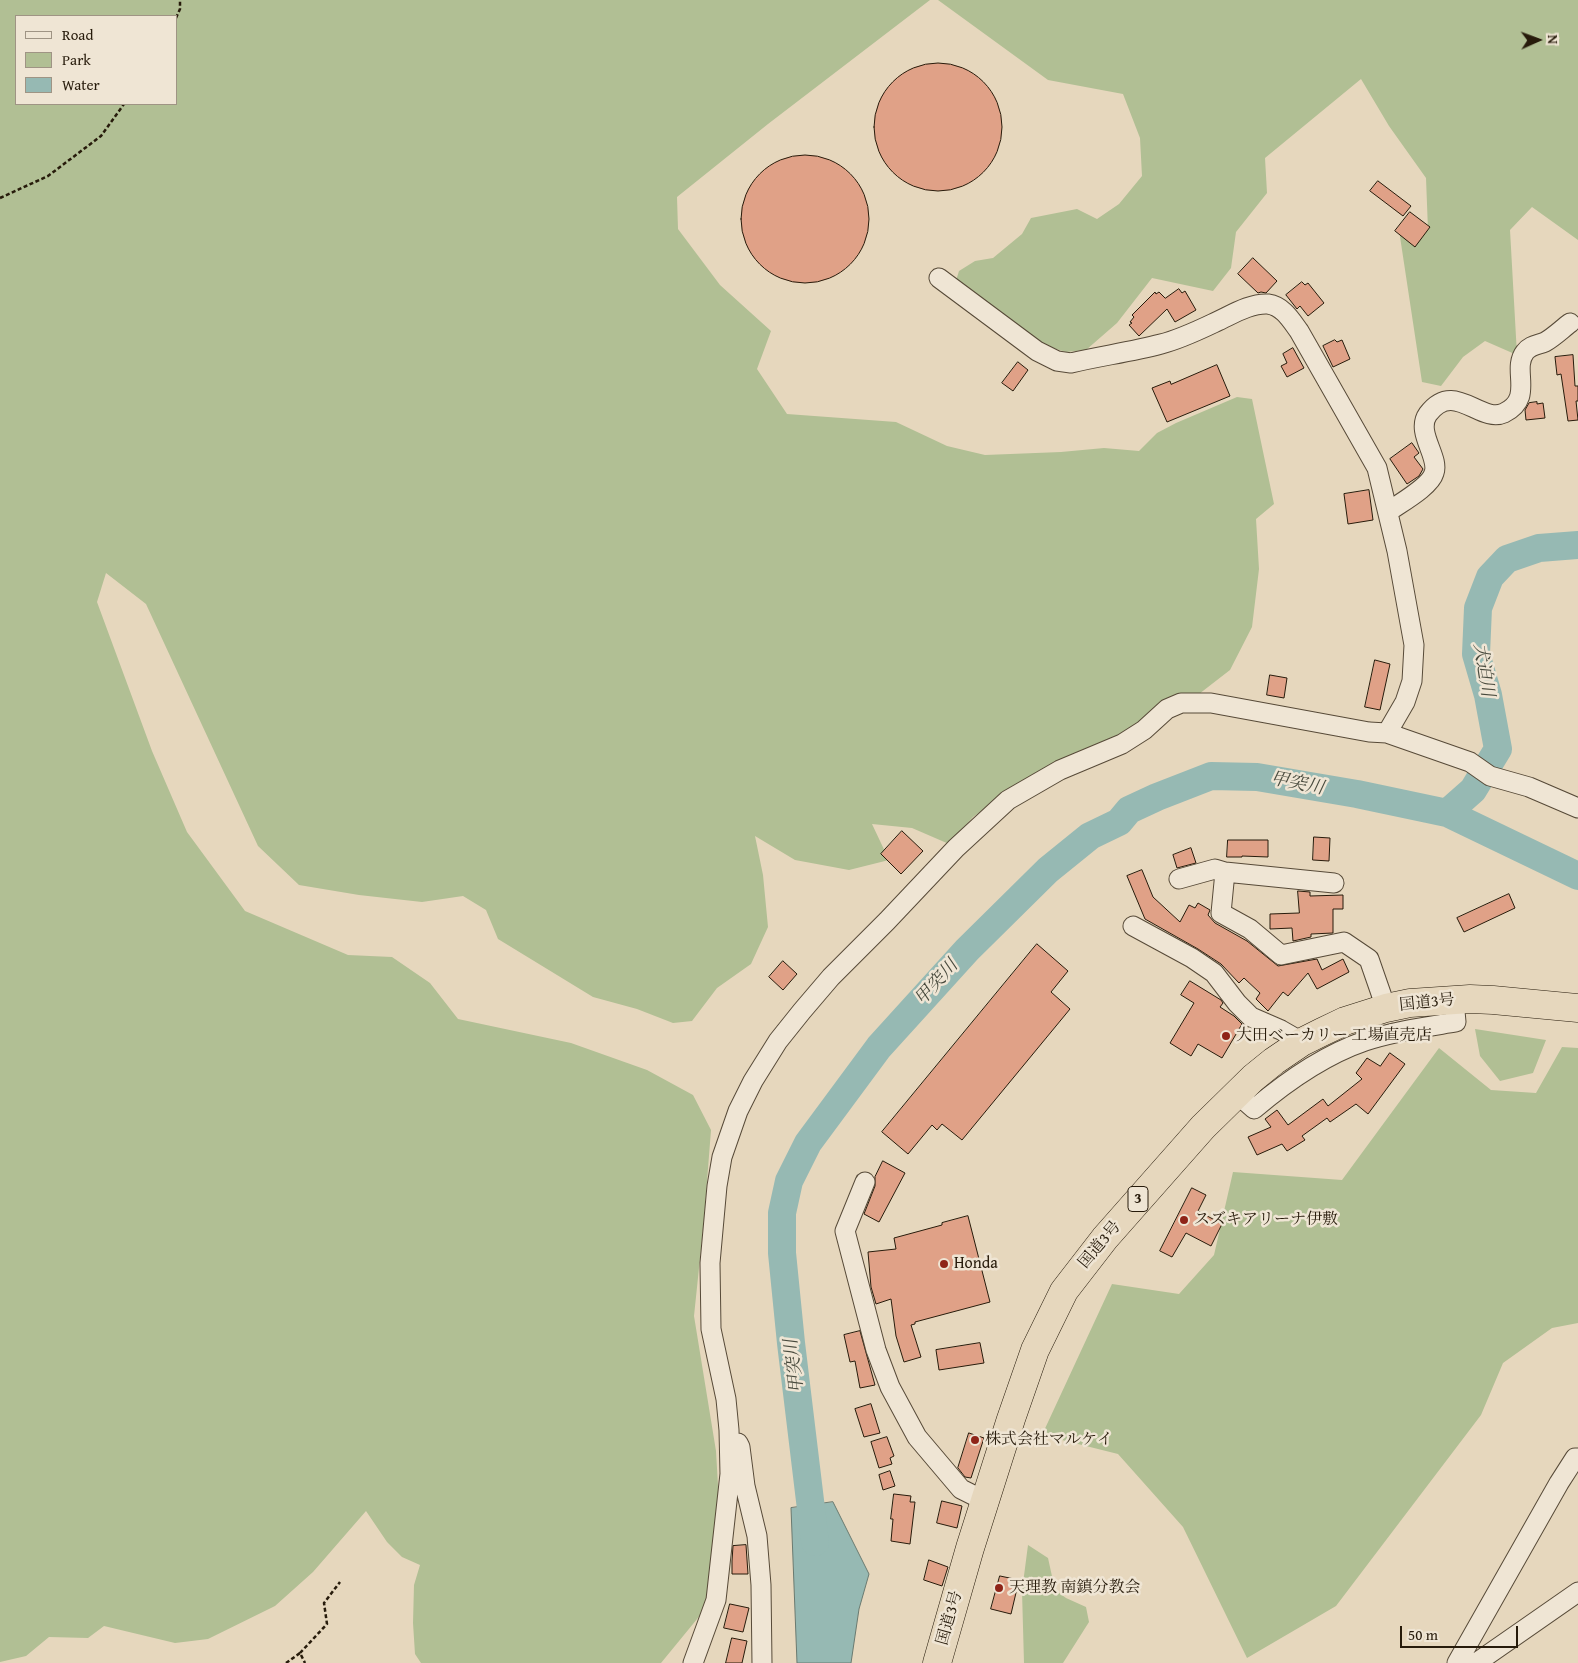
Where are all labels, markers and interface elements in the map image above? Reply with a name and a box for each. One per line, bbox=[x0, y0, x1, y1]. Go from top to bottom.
legend bbox=[15, 15, 178, 105]
north arrow bbox=[1513, 15, 1563, 65]
text: Road bbox=[62, 24, 93, 45]
text: N bbox=[1543, 34, 1563, 44]
text: Park bbox=[62, 49, 91, 70]
text: Water bbox=[62, 74, 100, 95]
water label: 犬迫川 bbox=[1468, 642, 1498, 698]
water label: 甲突川 bbox=[1268, 768, 1326, 800]
water label: 甲突川 bbox=[911, 956, 963, 1010]
street label: 国道3号 bbox=[1398, 991, 1456, 1015]
place label: 大田ベーカリー 工場直売店 bbox=[1236, 1026, 1432, 1046]
marker: 大田ベーカリー 工場直売店 bbox=[1220, 1030, 1232, 1042]
road number: 3 bbox=[1128, 1186, 1148, 1212]
place label: スズキアリーナ伊敷 bbox=[1194, 1210, 1338, 1230]
marker: スズキアリーナ伊敷 bbox=[1178, 1214, 1190, 1226]
street label: 国道3号 bbox=[1075, 1217, 1125, 1273]
place label: Honda bbox=[954, 1254, 998, 1274]
marker: Honda bbox=[938, 1258, 950, 1270]
water label: 甲突川 bbox=[781, 1338, 809, 1394]
place label: 株式会社マルケイ bbox=[985, 1430, 1113, 1450]
marker: 株式会社マルケイ bbox=[969, 1434, 981, 1446]
place label: 天理教 南鎮分教会 bbox=[1009, 1578, 1141, 1598]
marker: 天理教 南鎮分教会 bbox=[993, 1582, 1005, 1594]
street label: 国道3号 bbox=[933, 1589, 967, 1647]
scale bar bbox=[1403, 1616, 1520, 1648]
text: 50 m bbox=[1408, 1624, 1438, 1645]

